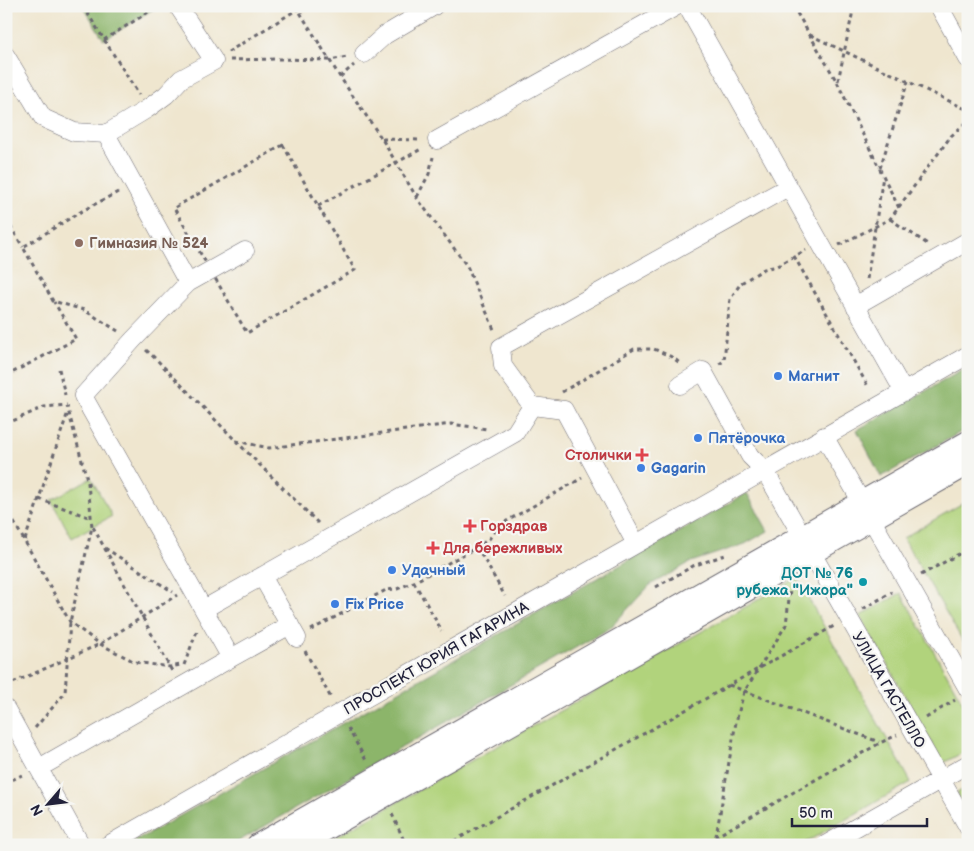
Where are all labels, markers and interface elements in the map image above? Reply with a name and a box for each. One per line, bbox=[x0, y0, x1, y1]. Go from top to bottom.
place label: Гимназия № 524 bbox=[89, 234, 208, 253]
marker: Гимназия № 524 bbox=[73, 237, 85, 249]
place label: Магнит bbox=[788, 367, 840, 386]
marker: Магнит bbox=[772, 370, 784, 382]
place label: Пятёрочка bbox=[708, 429, 786, 448]
marker: Пятёрочка bbox=[692, 432, 704, 444]
place label: Столички bbox=[565, 446, 632, 465]
marker: Столички bbox=[636, 449, 648, 461]
place label: Gagarin bbox=[651, 459, 706, 478]
marker: Gagarin bbox=[635, 462, 647, 474]
place label: Горздрав bbox=[480, 517, 547, 536]
marker: Горздрав bbox=[464, 520, 476, 532]
place label: Для бережливых bbox=[443, 539, 563, 558]
marker: Для бережливых bbox=[427, 542, 439, 554]
place label: Удачный bbox=[402, 561, 466, 580]
marker: Удачный bbox=[386, 564, 398, 576]
place label: ДОТ № 76 рубежа "Ижора" bbox=[736, 564, 853, 600]
marker: ДОТ № 76 рубежа "Ижора" bbox=[857, 576, 869, 588]
place label: Fix Price bbox=[345, 595, 404, 614]
street label: ПРОСПЕКТ ЮРИЯ ГАГАРИНА bbox=[340, 597, 533, 719]
marker: Fix Price bbox=[329, 598, 341, 610]
street label: УЛИЦА ГАСТЕЛЛО bbox=[848, 629, 930, 752]
north arrow bbox=[22, 778, 72, 828]
scale bar bbox=[792, 796, 926, 828]
text: N bbox=[27, 801, 47, 819]
text: 50 m bbox=[799, 804, 833, 823]

